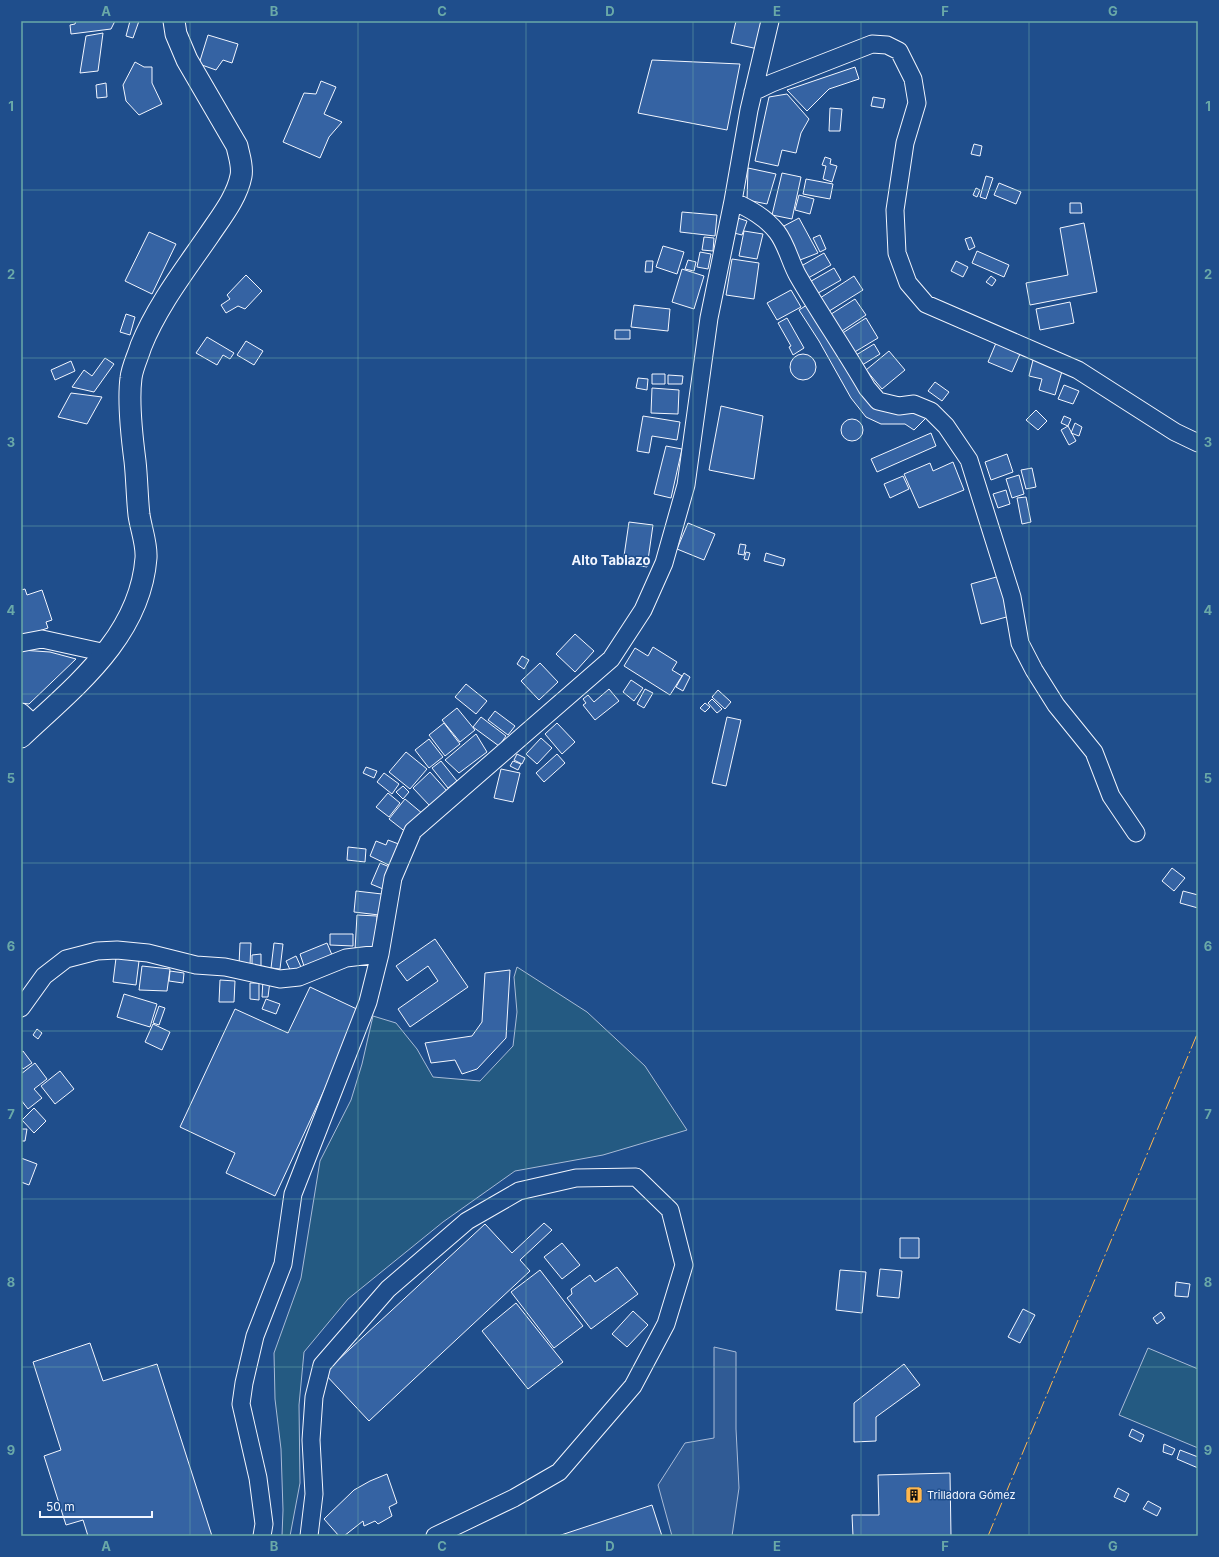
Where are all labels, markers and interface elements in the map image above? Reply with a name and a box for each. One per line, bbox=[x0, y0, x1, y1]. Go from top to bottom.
text: A bbox=[101, 3, 111, 19]
text: B bbox=[270, 3, 279, 19]
text: C bbox=[437, 3, 447, 19]
text: D bbox=[605, 3, 615, 19]
text: E bbox=[773, 3, 781, 19]
text: F bbox=[941, 3, 949, 19]
text: G bbox=[1108, 3, 1118, 19]
text: 1 bbox=[8, 98, 14, 114]
text: 1 bbox=[1205, 98, 1211, 114]
text: 2 bbox=[7, 266, 15, 282]
text: 2 bbox=[1204, 266, 1212, 282]
text: 3 bbox=[7, 434, 15, 450]
text: 3 bbox=[1204, 434, 1212, 450]
district label: Alto Tablazo bbox=[572, 552, 650, 568]
text: 4 bbox=[7, 602, 16, 618]
text: 4 bbox=[1204, 602, 1213, 618]
text: 5 bbox=[7, 770, 15, 786]
text: 5 bbox=[1204, 770, 1212, 786]
text: 6 bbox=[7, 938, 15, 954]
text: 6 bbox=[1204, 938, 1212, 954]
text: 7 bbox=[7, 1106, 15, 1122]
text: 7 bbox=[1204, 1106, 1212, 1122]
text: 8 bbox=[7, 1274, 15, 1290]
text: 8 bbox=[1204, 1274, 1212, 1290]
text: 9 bbox=[7, 1442, 15, 1458]
text: 9 bbox=[1204, 1442, 1212, 1458]
building icon: Trilladora Gómez bbox=[904, 1485, 924, 1505]
place label: Trilladora Gómez bbox=[927, 1488, 1015, 1502]
scale bar bbox=[40, 1493, 152, 1519]
text: 50 m bbox=[46, 1499, 75, 1514]
text: A bbox=[101, 1538, 111, 1554]
text: B bbox=[270, 1538, 279, 1554]
text: C bbox=[437, 1538, 447, 1554]
text: D bbox=[605, 1538, 615, 1554]
text: E bbox=[773, 1538, 781, 1554]
text: F bbox=[941, 1538, 949, 1554]
text: G bbox=[1108, 1538, 1118, 1554]

